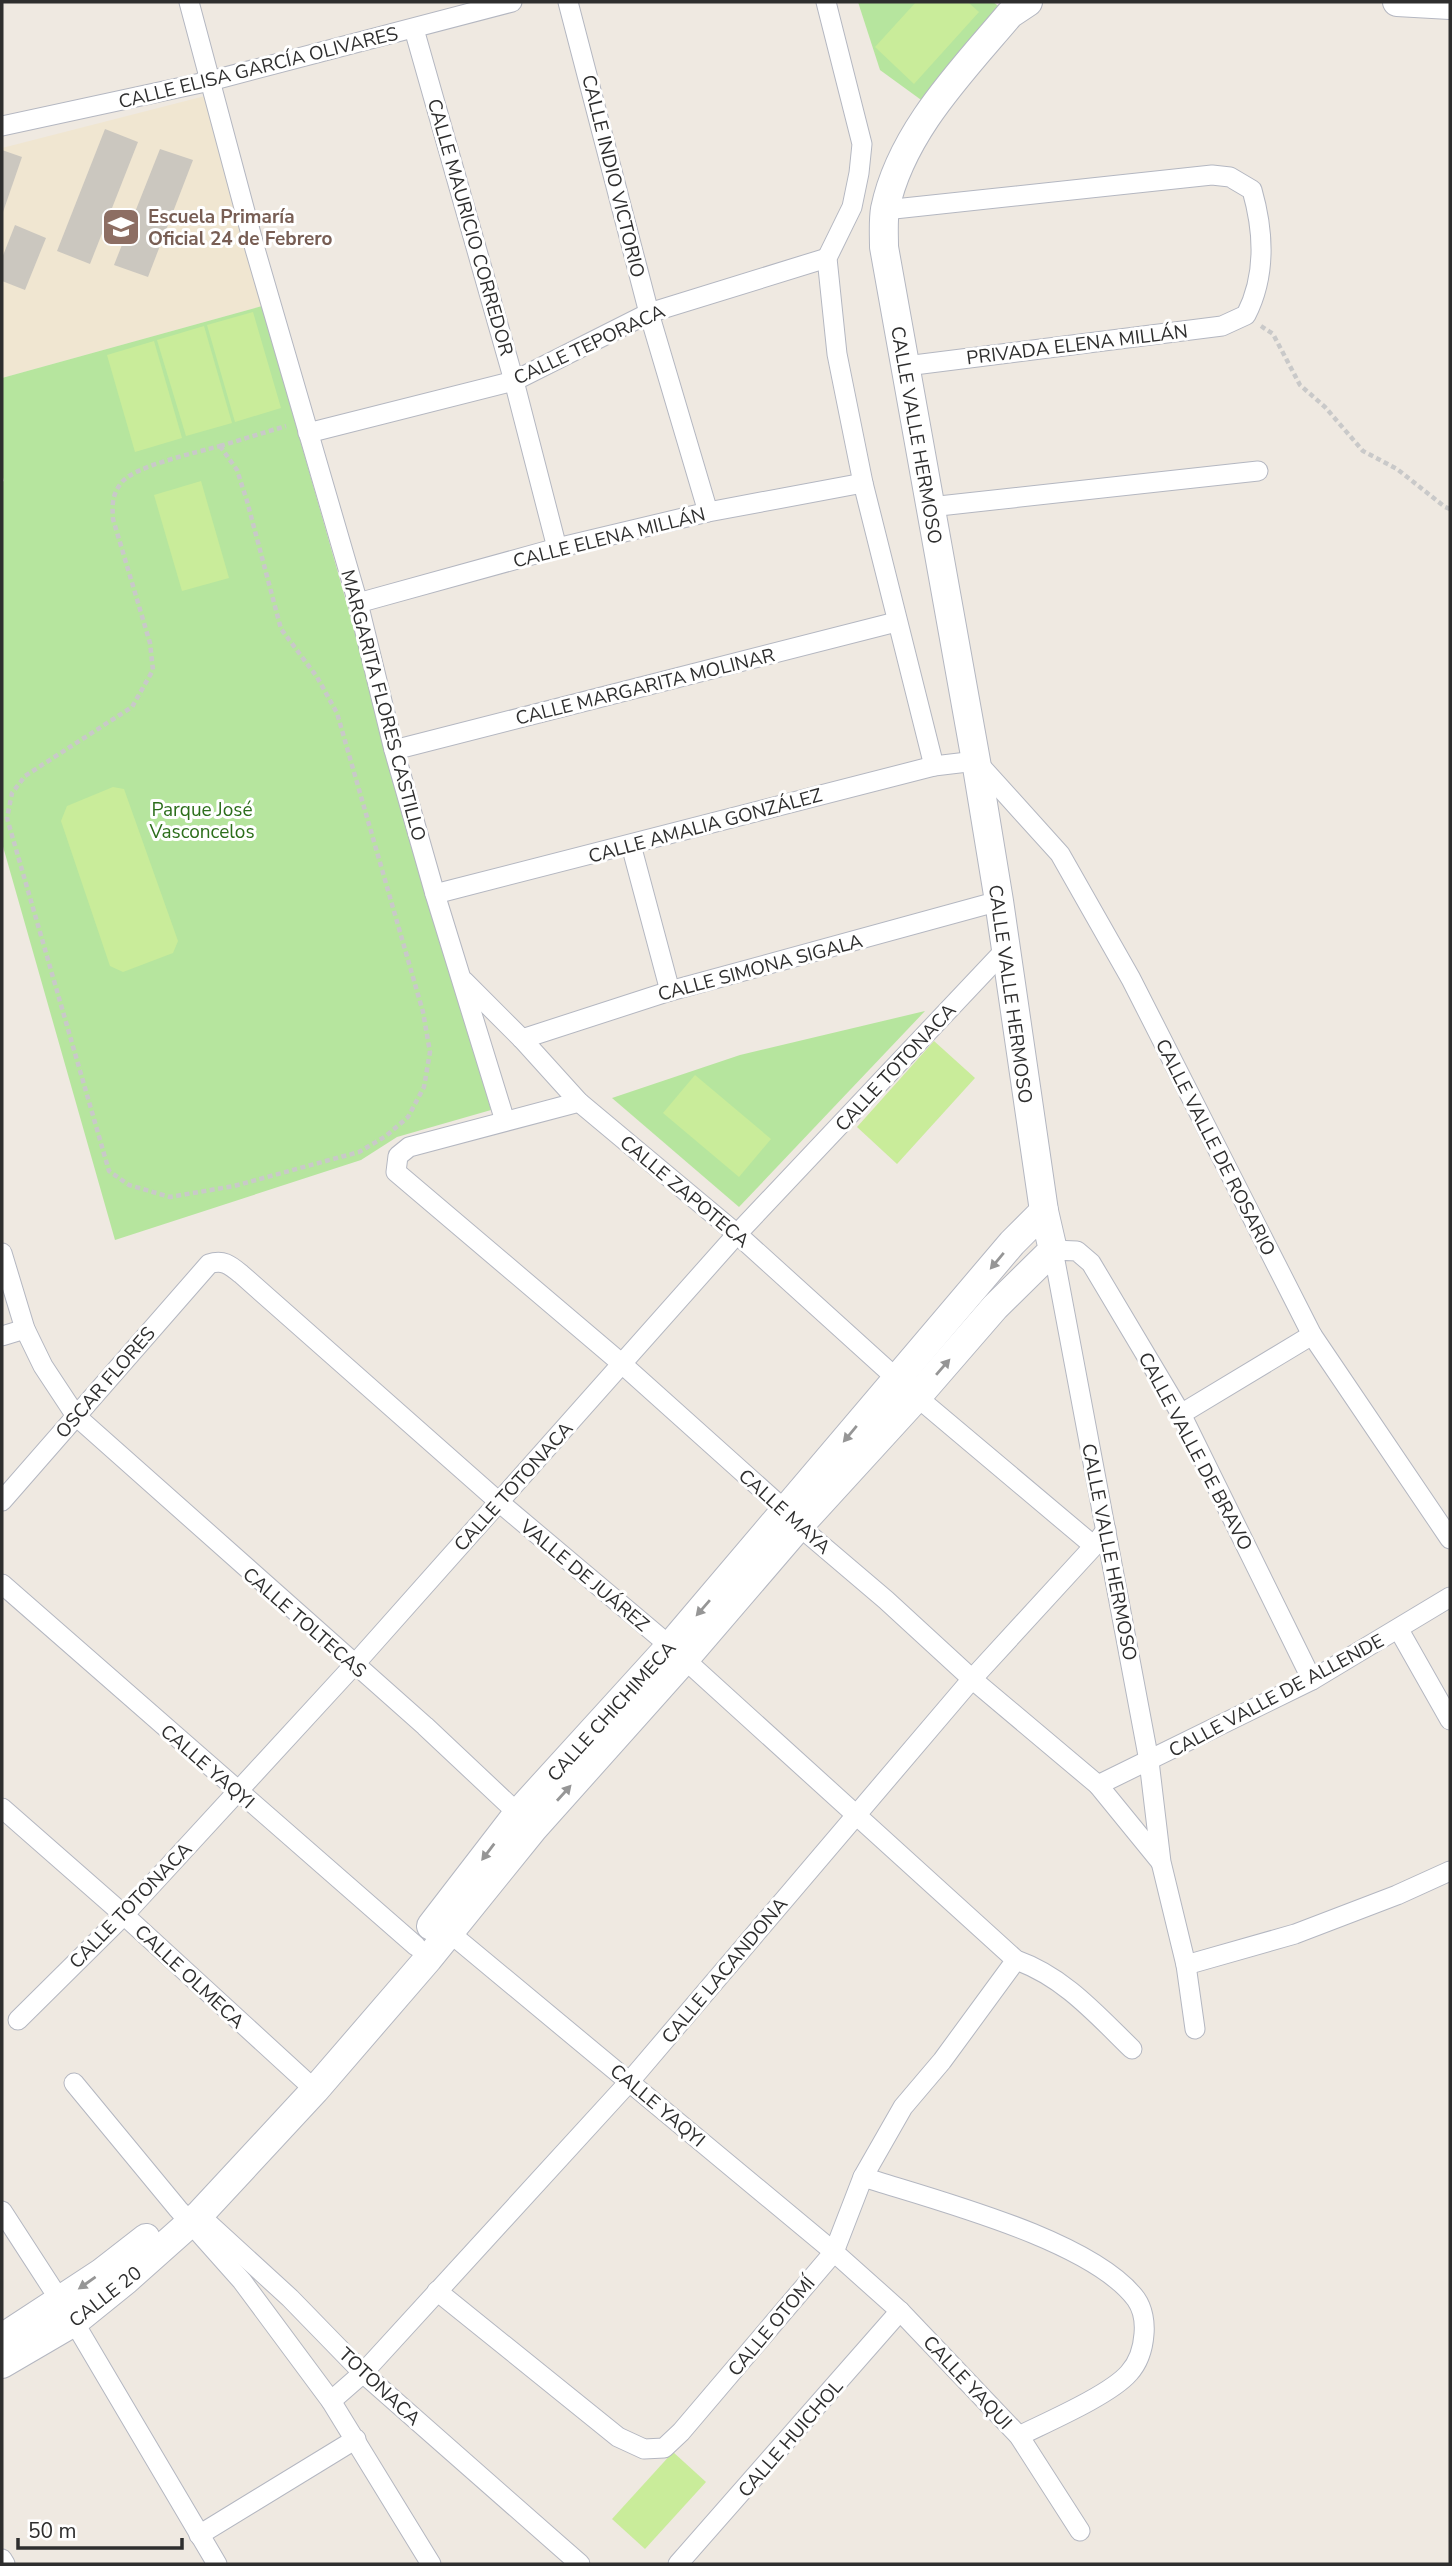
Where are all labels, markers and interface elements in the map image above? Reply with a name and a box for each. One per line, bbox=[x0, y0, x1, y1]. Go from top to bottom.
street label: CALLE ELISA GARCÍA OLIVARES bbox=[116, 21, 401, 115]
street label: CALLE INDIO VICTORIO bbox=[575, 72, 651, 280]
street label: CALLE MAURICIO CORREDOR bbox=[421, 96, 519, 359]
place label: Escuela Primaría Oficial 24 de Febrero bbox=[148, 204, 333, 252]
school or university icon: Escuela Primaría Oficial 24 de Febrero bbox=[100, 206, 142, 248]
street label: CALLE TEPORACA bbox=[509, 298, 669, 391]
street label: PRIVADA ELENA MILLÁN bbox=[965, 319, 1189, 371]
street label: CALLE VALLE HERMOSO bbox=[884, 324, 948, 546]
street label: CALLE ELENA MILLÁN bbox=[510, 501, 708, 574]
street label: MARGARITA FLORES CASTILLO bbox=[334, 567, 432, 844]
street label: CALLE MARGARITA MOLINAR bbox=[513, 642, 778, 732]
street label: CALLE AMALIA GONZÁLEZ bbox=[586, 782, 825, 870]
park label: Parque José Vasconcelos bbox=[148, 797, 255, 845]
street label: CALLE VALLE HERMOSO bbox=[982, 883, 1038, 1105]
street label: CALLE SIMONA SIGALA bbox=[655, 928, 866, 1008]
street label: CALLE TOTONACA bbox=[829, 998, 962, 1137]
street label: CALLE VALLE DE ROSARIO bbox=[1149, 1034, 1281, 1260]
street label: CALLE ZAPOTECA bbox=[614, 1130, 755, 1254]
one-way arrow bbox=[989, 1252, 1005, 1270]
street label: OSCAR FLORES bbox=[50, 1321, 162, 1444]
street label: CALLE VALLE DE BRAVO bbox=[1132, 1348, 1258, 1555]
one-way arrow bbox=[935, 1358, 951, 1376]
street label: CALLE TOTONACA bbox=[448, 1416, 579, 1557]
one-way arrow bbox=[842, 1425, 857, 1443]
street label: CALLE VALLE HERMOSO bbox=[1075, 1441, 1143, 1663]
street label: CALLE MAYA bbox=[733, 1463, 836, 1560]
street label: VALLE DE JUÁREZ bbox=[513, 1513, 654, 1638]
street label: CALLE TOLTECAS bbox=[237, 1562, 372, 1684]
one-way arrow bbox=[695, 1599, 711, 1617]
street label: CALLE VALLE DE ALLENDE bbox=[1164, 1628, 1389, 1764]
street label: CALLE CHICHIMECA bbox=[542, 1636, 682, 1788]
street label: CALLE YAQYI bbox=[155, 1719, 260, 1815]
one-way arrow bbox=[556, 1785, 572, 1802]
street label: CALLE TOTONACA bbox=[64, 1837, 198, 1975]
one-way arrow bbox=[480, 1843, 495, 1861]
street label: CALLE LACANDONA bbox=[656, 1892, 794, 2049]
street label: CALLE OLMECA bbox=[129, 1919, 250, 2035]
street label: CALLE YAQYI bbox=[604, 2058, 710, 2153]
street label: CALLE 20 bbox=[64, 2260, 147, 2333]
street label: CALLE OTOMÍ bbox=[722, 2270, 822, 2382]
one-way arrow bbox=[78, 2276, 96, 2290]
street label: CALLE YAQUI bbox=[917, 2330, 1018, 2435]
street label: TOTONACA bbox=[333, 2342, 426, 2432]
street label: CALLE HUICHOL bbox=[732, 2374, 850, 2503]
scale bar bbox=[18, 2506, 182, 2550]
text: 50 m bbox=[28, 2517, 77, 2545]

